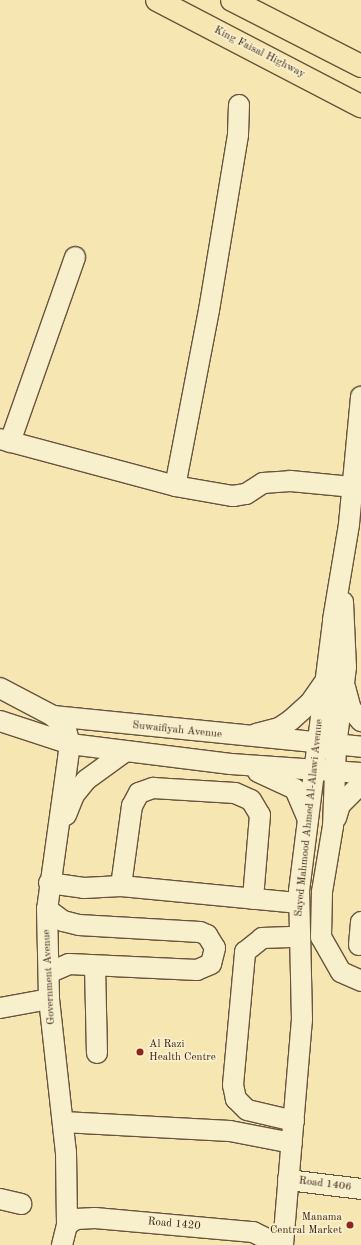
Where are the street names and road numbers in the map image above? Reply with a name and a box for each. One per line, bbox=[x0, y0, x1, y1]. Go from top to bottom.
street label: King Faisal Highway bbox=[211, 24, 307, 82]
street label: Sayed Mahmood Ahmed Al-Alawi Avenue bbox=[293, 718, 327, 918]
street label: Suwaifiyah Avenue bbox=[132, 720, 222, 742]
street label: Government Avenue bbox=[41, 929, 59, 1025]
street label: Road 1406 bbox=[298, 1175, 352, 1195]
street label: Road 1420 bbox=[147, 1216, 201, 1234]

